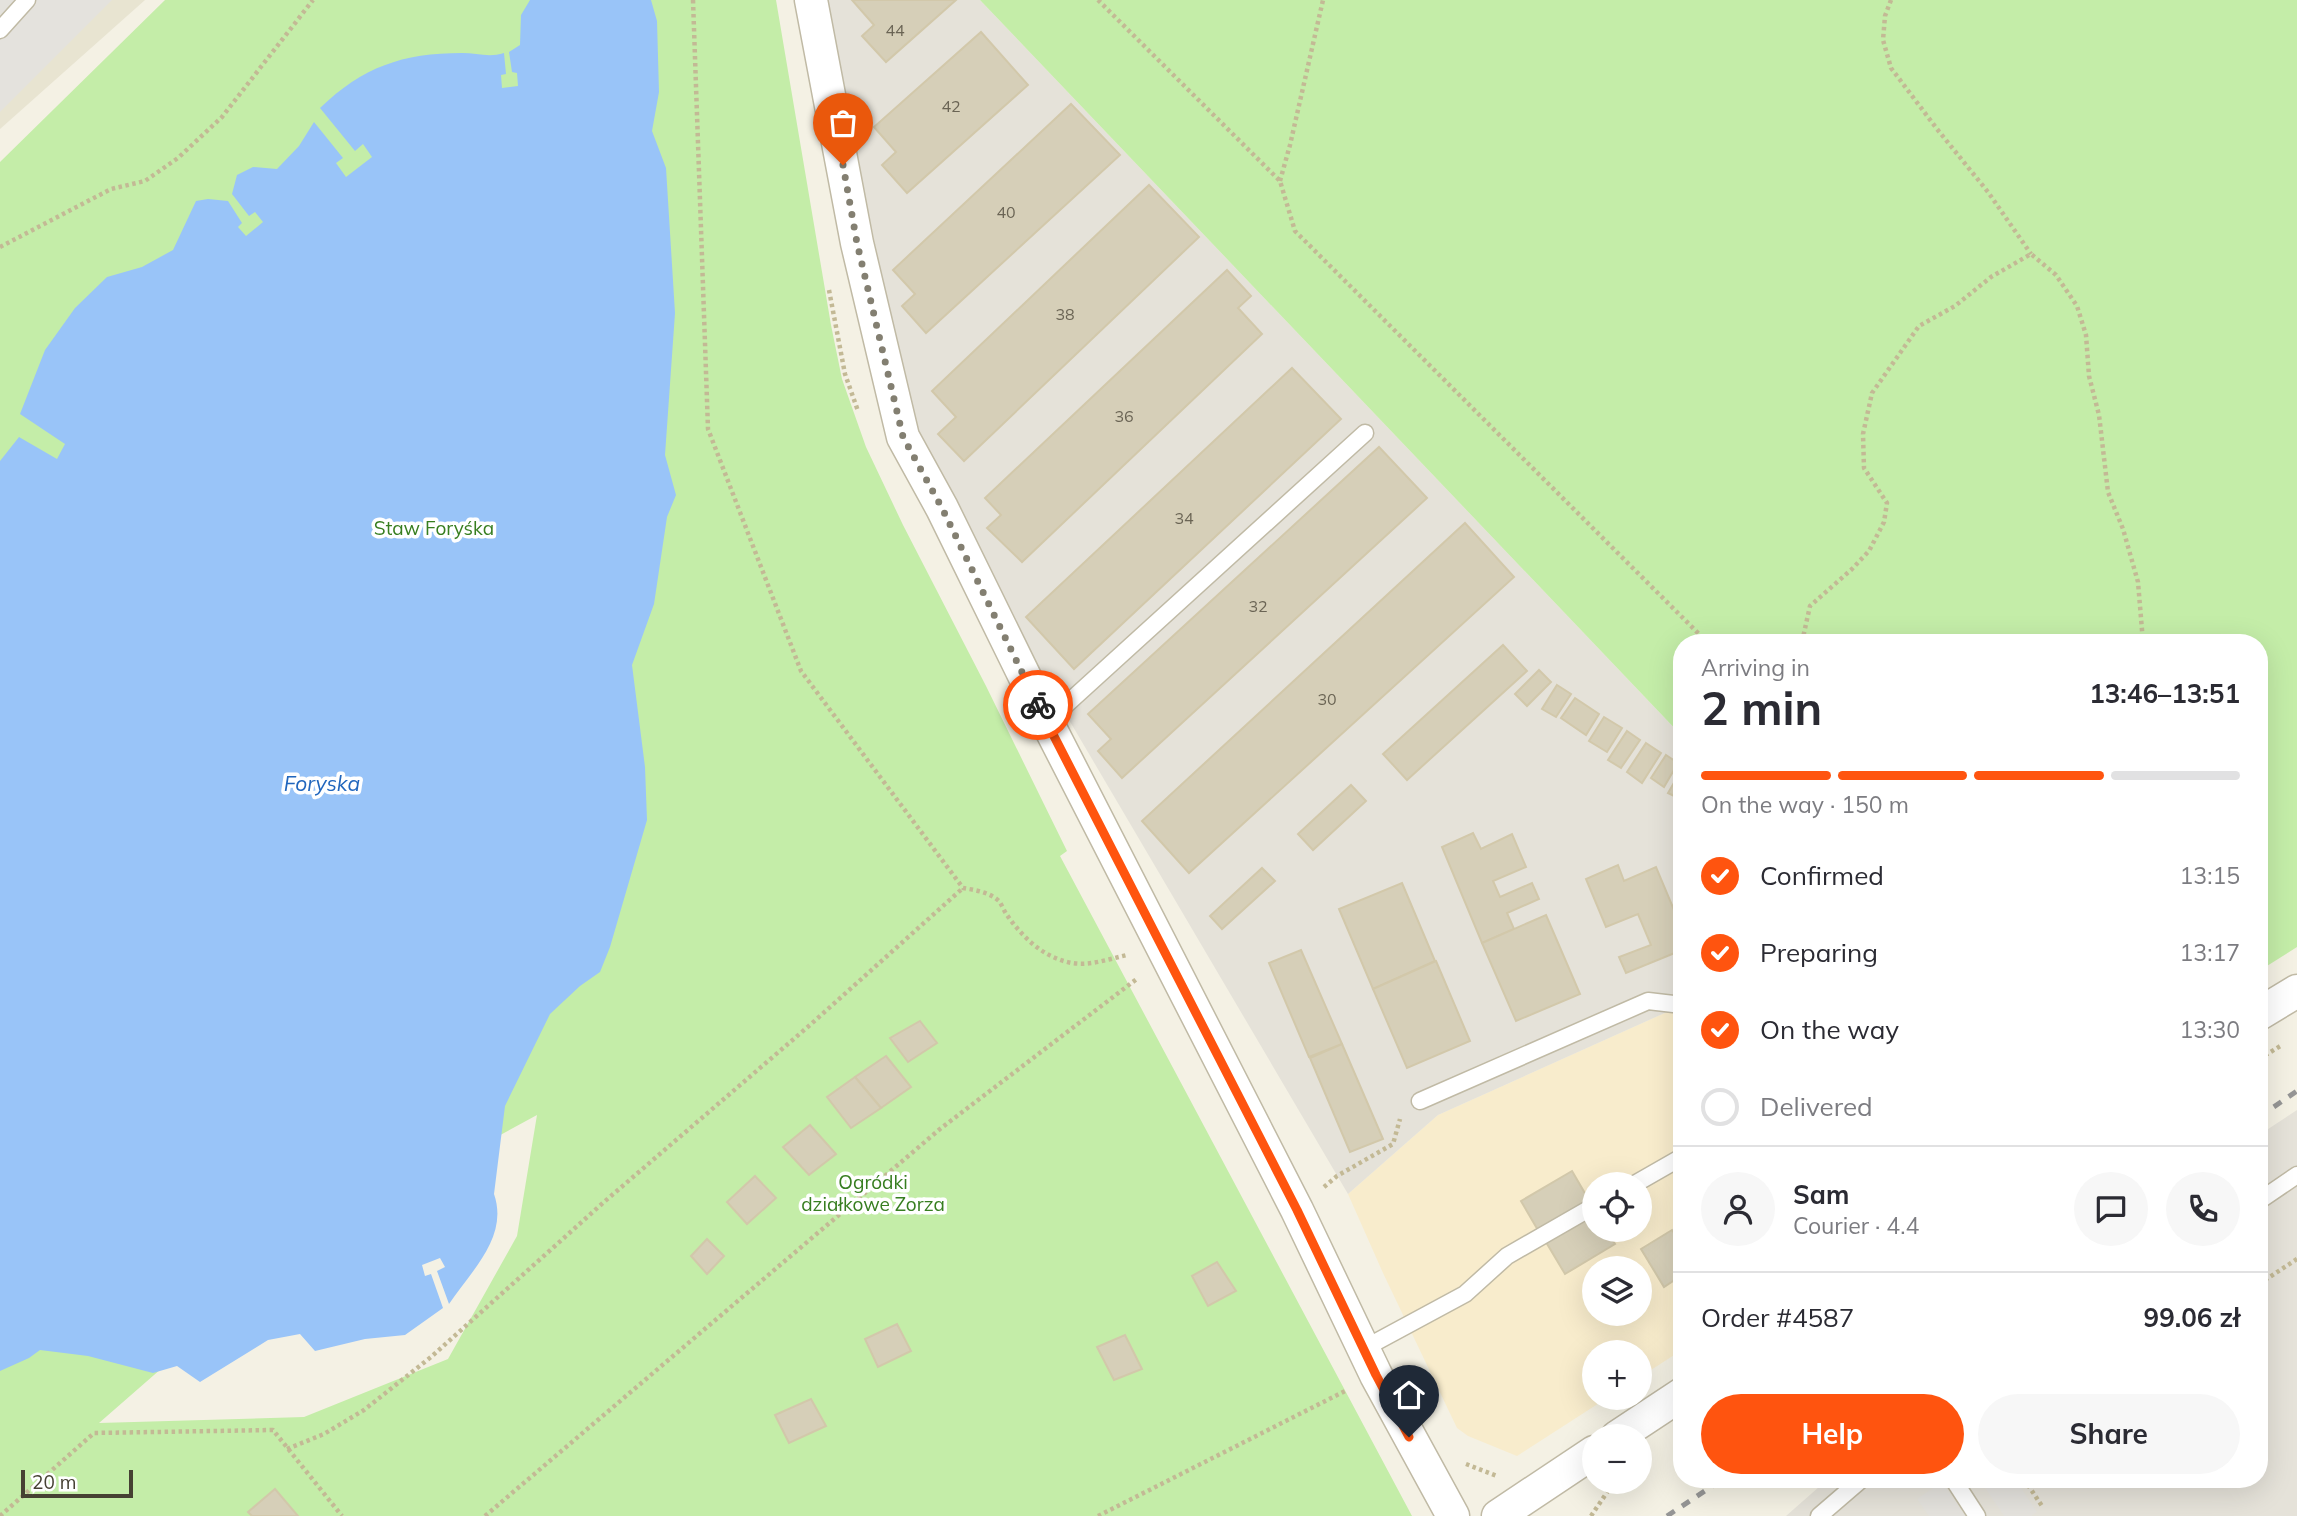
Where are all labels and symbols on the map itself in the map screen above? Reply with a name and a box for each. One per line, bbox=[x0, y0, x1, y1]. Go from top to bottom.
house number: 44 bbox=[885, 20, 905, 40]
pin bbox=[813, 93, 873, 165]
house number: 42 bbox=[941, 96, 961, 116]
house number: 40 bbox=[996, 202, 1016, 222]
house number: 38 bbox=[1055, 304, 1075, 324]
house number: 36 bbox=[1114, 406, 1134, 426]
house number: 34 bbox=[1174, 508, 1194, 528]
park label: Staw Foryśka bbox=[374, 516, 494, 540]
house number: 32 bbox=[1248, 596, 1268, 616]
courier bbox=[1003, 670, 1073, 740]
house number: 30 bbox=[1317, 689, 1337, 709]
water label: Foryska bbox=[284, 770, 360, 796]
park label: Ogródki działkowe Zorza bbox=[801, 1170, 945, 1216]
pin bbox=[1379, 1365, 1439, 1437]
scale bar bbox=[21, 1467, 133, 1499]

